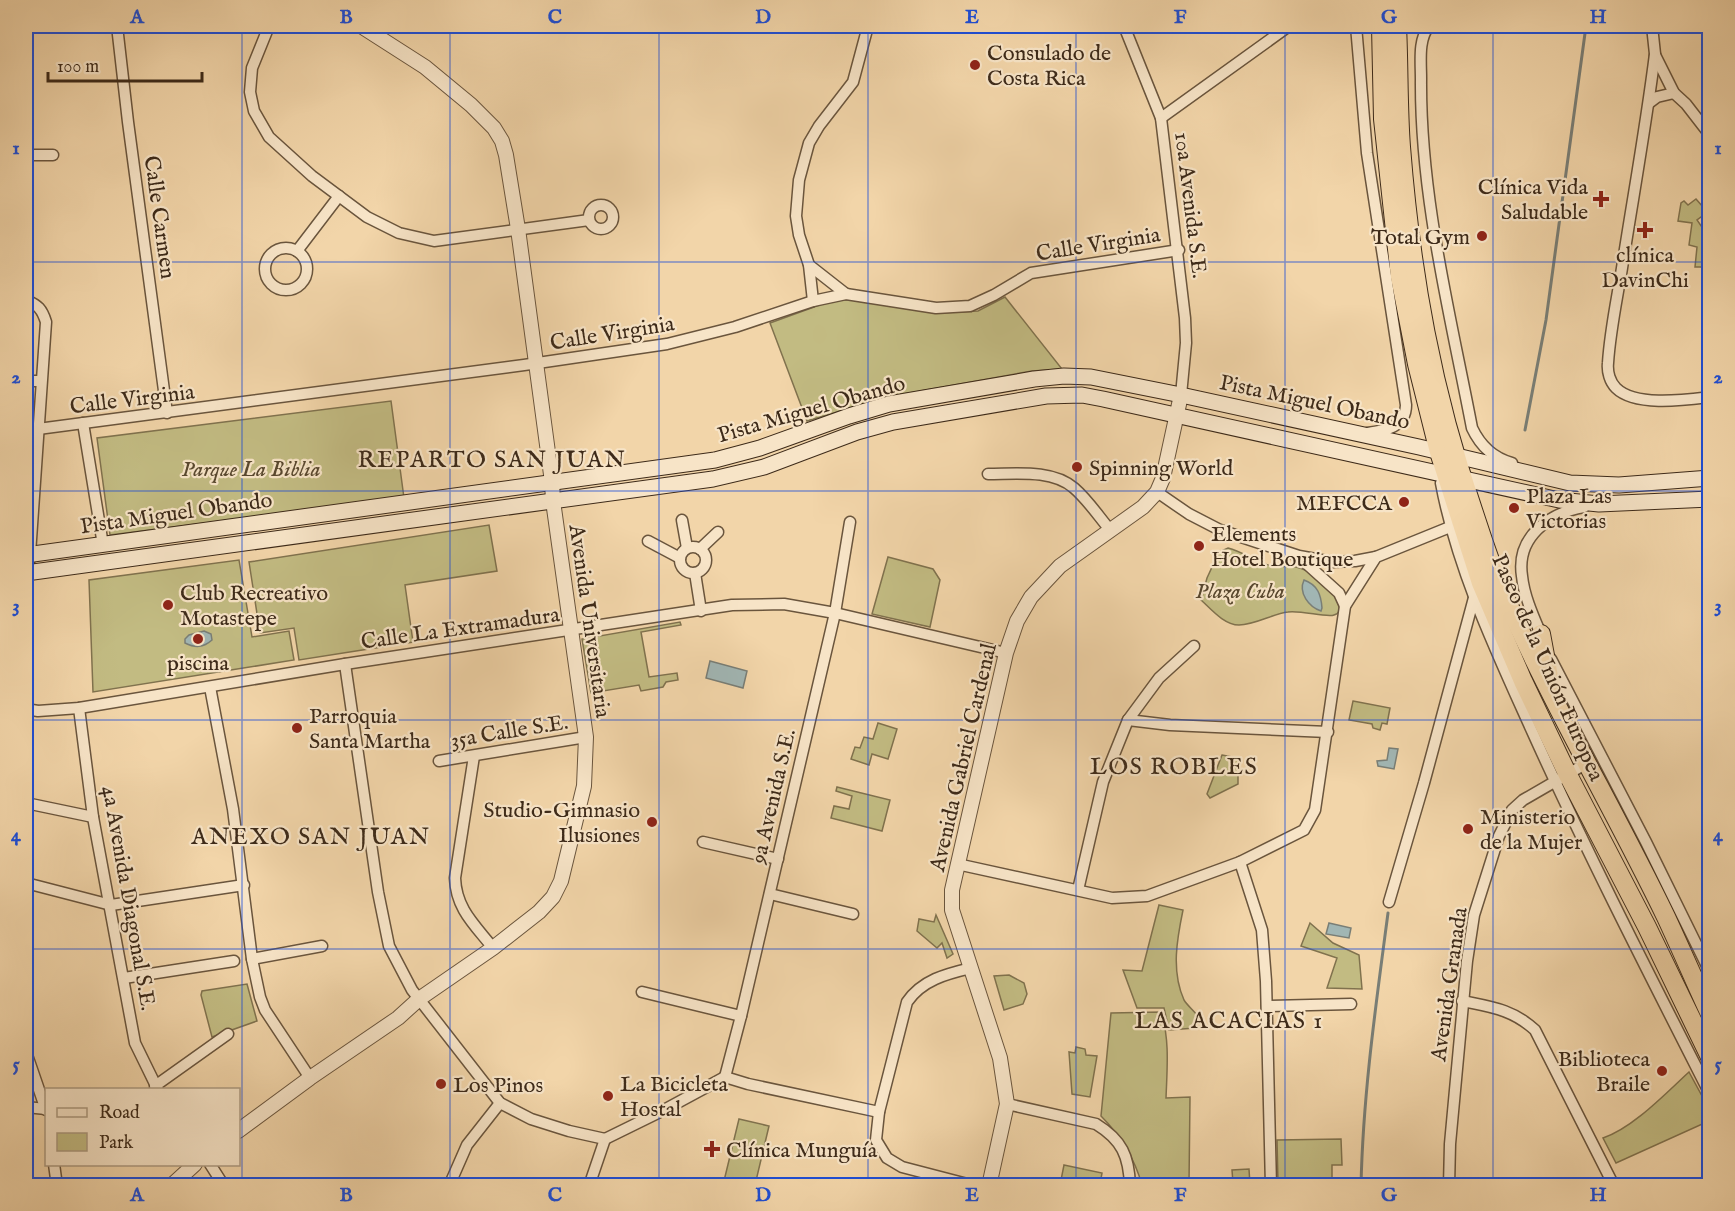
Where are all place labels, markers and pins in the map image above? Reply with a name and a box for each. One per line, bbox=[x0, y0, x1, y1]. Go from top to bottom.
place label: Consulado de Costa Rica bbox=[987, 40, 1111, 93]
marker: Consulado de Costa Rica bbox=[968, 58, 982, 72]
place label: Clínica Vida Saludable bbox=[1478, 174, 1588, 227]
marker: Clínica Vida Saludable bbox=[1592, 190, 1610, 208]
marker: clínica DavinChi bbox=[1636, 221, 1654, 239]
place label: Total Gym bbox=[1371, 224, 1470, 252]
marker: Total Gym bbox=[1475, 229, 1489, 243]
place label: clínica DavinChi bbox=[1601, 242, 1689, 295]
place label: Spinning World bbox=[1089, 455, 1233, 483]
marker: Spinning World bbox=[1070, 460, 1084, 474]
place label: Plaza Las Victorias bbox=[1525, 483, 1612, 536]
place label: MEFCCA bbox=[1296, 490, 1393, 518]
marker: MEFCCA bbox=[1397, 495, 1411, 509]
marker: Plaza Las Victorias bbox=[1507, 501, 1521, 515]
place label: Elements Hotel Boutique bbox=[1211, 521, 1353, 574]
marker: Elements Hotel Boutique bbox=[1192, 539, 1206, 553]
place label: Club Recreativo Motastepe bbox=[180, 580, 328, 633]
marker: Club Recreativo Motastepe bbox=[161, 598, 175, 612]
marker: piscina bbox=[191, 632, 205, 646]
place label: piscina bbox=[167, 650, 230, 678]
place label: Parroquia Santa Martha bbox=[309, 703, 431, 756]
marker: Parroquia Santa Martha bbox=[290, 721, 304, 735]
place label: Studio-Gimnasio Ilusiones bbox=[483, 797, 640, 850]
place label: Ministerio de la Mujer bbox=[1480, 804, 1582, 857]
marker: Studio-Gimnasio Ilusiones bbox=[645, 815, 659, 829]
marker: Ministerio de la Mujer bbox=[1461, 822, 1475, 836]
place label: Biblioteca Braile bbox=[1558, 1046, 1650, 1099]
marker: Biblioteca Braile bbox=[1655, 1064, 1669, 1078]
place label: La Bicicleta Hostal bbox=[620, 1071, 729, 1124]
place label: Los Pinos bbox=[453, 1072, 543, 1100]
marker: Los Pinos bbox=[434, 1077, 448, 1091]
marker: La Bicicleta Hostal bbox=[601, 1089, 615, 1103]
place label: Clínica Munguía bbox=[726, 1137, 878, 1165]
marker: Clínica Munguía bbox=[703, 1140, 721, 1158]

